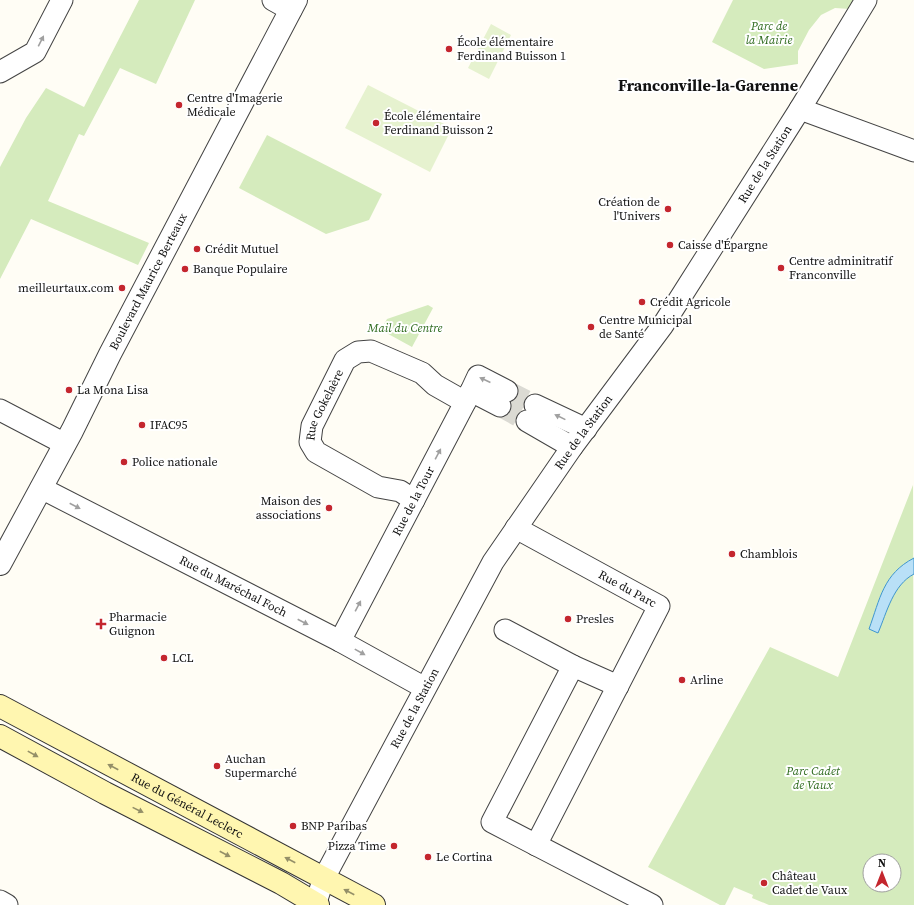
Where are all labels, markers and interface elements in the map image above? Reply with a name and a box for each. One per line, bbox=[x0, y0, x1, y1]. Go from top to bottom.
park label: Parc de la Mairie bbox=[746, 18, 792, 48]
place label: École élémentaire Ferdinand Buisson 1 bbox=[457, 34, 566, 64]
one-way arrow bbox=[38, 35, 44, 47]
marker: École élémentaire Ferdinand Buisson 1 bbox=[444, 44, 454, 54]
district label: Franconville-la-Garenne bbox=[618, 74, 798, 96]
place label: Centre d'Imagerie Médicale bbox=[187, 90, 283, 120]
marker: Centre d'Imagerie Médicale bbox=[174, 100, 184, 110]
place label: École élémentaire Ferdinand Buisson 2 bbox=[384, 108, 493, 138]
marker: École élémentaire Ferdinand Buisson 2 bbox=[371, 118, 381, 128]
street label: Rue de la Station bbox=[734, 122, 796, 206]
place label: Création de l'Univers bbox=[598, 194, 660, 224]
marker: Création de l'Univers bbox=[663, 204, 673, 214]
street label: Boulevard Maurice Berteaux bbox=[106, 210, 191, 353]
place label: Caisse d'Épargne bbox=[678, 237, 768, 253]
marker: Caisse d'Épargne bbox=[665, 240, 675, 250]
place label: Crédit Mutuel bbox=[205, 241, 279, 257]
marker: Crédit Mutuel bbox=[192, 244, 202, 254]
place label: Centre adminitratif Franconville bbox=[789, 253, 894, 283]
place label: Banque Populaire bbox=[193, 261, 288, 277]
marker: Centre adminitratif Franconville bbox=[776, 263, 786, 273]
marker: Banque Populaire bbox=[180, 264, 190, 274]
place label: meilleurtaux.com bbox=[18, 280, 114, 296]
marker: meilleurtaux.com bbox=[117, 283, 127, 293]
place label: Crédit Agricole bbox=[650, 294, 731, 310]
marker: Crédit Agricole bbox=[637, 297, 647, 307]
place label: Centre Municipal de Santé bbox=[599, 312, 693, 342]
park label: Mail du Centre bbox=[367, 320, 443, 336]
marker: Centre Municipal de Santé bbox=[586, 322, 596, 332]
street label: Rue Gokelaère bbox=[302, 366, 347, 442]
one-way arrow bbox=[480, 377, 491, 383]
place label: La Mona Lisa bbox=[77, 382, 149, 398]
marker: La Mona Lisa bbox=[64, 385, 74, 395]
street label: Rue de la Station bbox=[551, 392, 616, 473]
one-way arrow bbox=[555, 414, 566, 420]
place label: IFAC95 bbox=[150, 417, 188, 433]
marker: IFAC95 bbox=[137, 420, 147, 430]
one-way arrow bbox=[435, 448, 441, 459]
place label: Police nationale bbox=[132, 454, 218, 470]
marker: Police nationale bbox=[119, 457, 129, 467]
street label: Rue de la Tour bbox=[389, 464, 438, 539]
place label: Maison des associations bbox=[256, 493, 321, 523]
one-way arrow bbox=[70, 503, 81, 509]
marker: Maison des associations bbox=[324, 503, 334, 513]
place label: Chamblois bbox=[740, 546, 797, 562]
marker: Chamblois bbox=[727, 549, 737, 559]
street label: Rue du Maréchal Foch bbox=[177, 552, 290, 621]
street label: Rue du Parc bbox=[596, 566, 660, 611]
one-way arrow bbox=[355, 600, 361, 612]
place label: Pharmacie Guignon bbox=[109, 609, 167, 639]
place label: Presles bbox=[576, 611, 614, 627]
marker: Presles bbox=[563, 614, 573, 624]
marker: Pharmacie Guignon bbox=[96, 619, 106, 629]
one-way arrow bbox=[298, 619, 309, 625]
one-way arrow bbox=[354, 648, 366, 655]
place label: LCL bbox=[172, 650, 194, 666]
marker: LCL bbox=[159, 653, 169, 663]
street label: Rue de la Station bbox=[387, 665, 443, 751]
place label: Arline bbox=[690, 672, 723, 688]
marker: Arline bbox=[677, 675, 687, 685]
one-way arrow bbox=[27, 751, 39, 758]
place label: Auchan Supermarché bbox=[225, 751, 297, 781]
marker: Auchan Supermarché bbox=[212, 761, 222, 771]
one-way arrow bbox=[107, 763, 119, 770]
park label: Parc Cadet de Vaux bbox=[785, 763, 841, 793]
street label: Rue du Général Leclerc bbox=[128, 769, 246, 842]
one-way arrow bbox=[132, 807, 143, 813]
place label: BNP Paribas bbox=[301, 818, 367, 834]
marker: BNP Paribas bbox=[288, 821, 298, 831]
place label: Pizza Time bbox=[328, 838, 386, 854]
marker: Pizza Time bbox=[389, 841, 399, 851]
place label: Le Cortina bbox=[436, 849, 493, 865]
one-way arrow bbox=[219, 851, 230, 857]
marker: Le Cortina bbox=[423, 852, 433, 862]
north arrow bbox=[862, 853, 902, 893]
text: N bbox=[878, 856, 886, 871]
one-way arrow bbox=[284, 857, 295, 863]
place label: Château Cadet de Vaux bbox=[772, 868, 848, 898]
marker: Château Cadet de Vaux bbox=[759, 878, 769, 888]
one-way arrow bbox=[343, 888, 355, 895]

